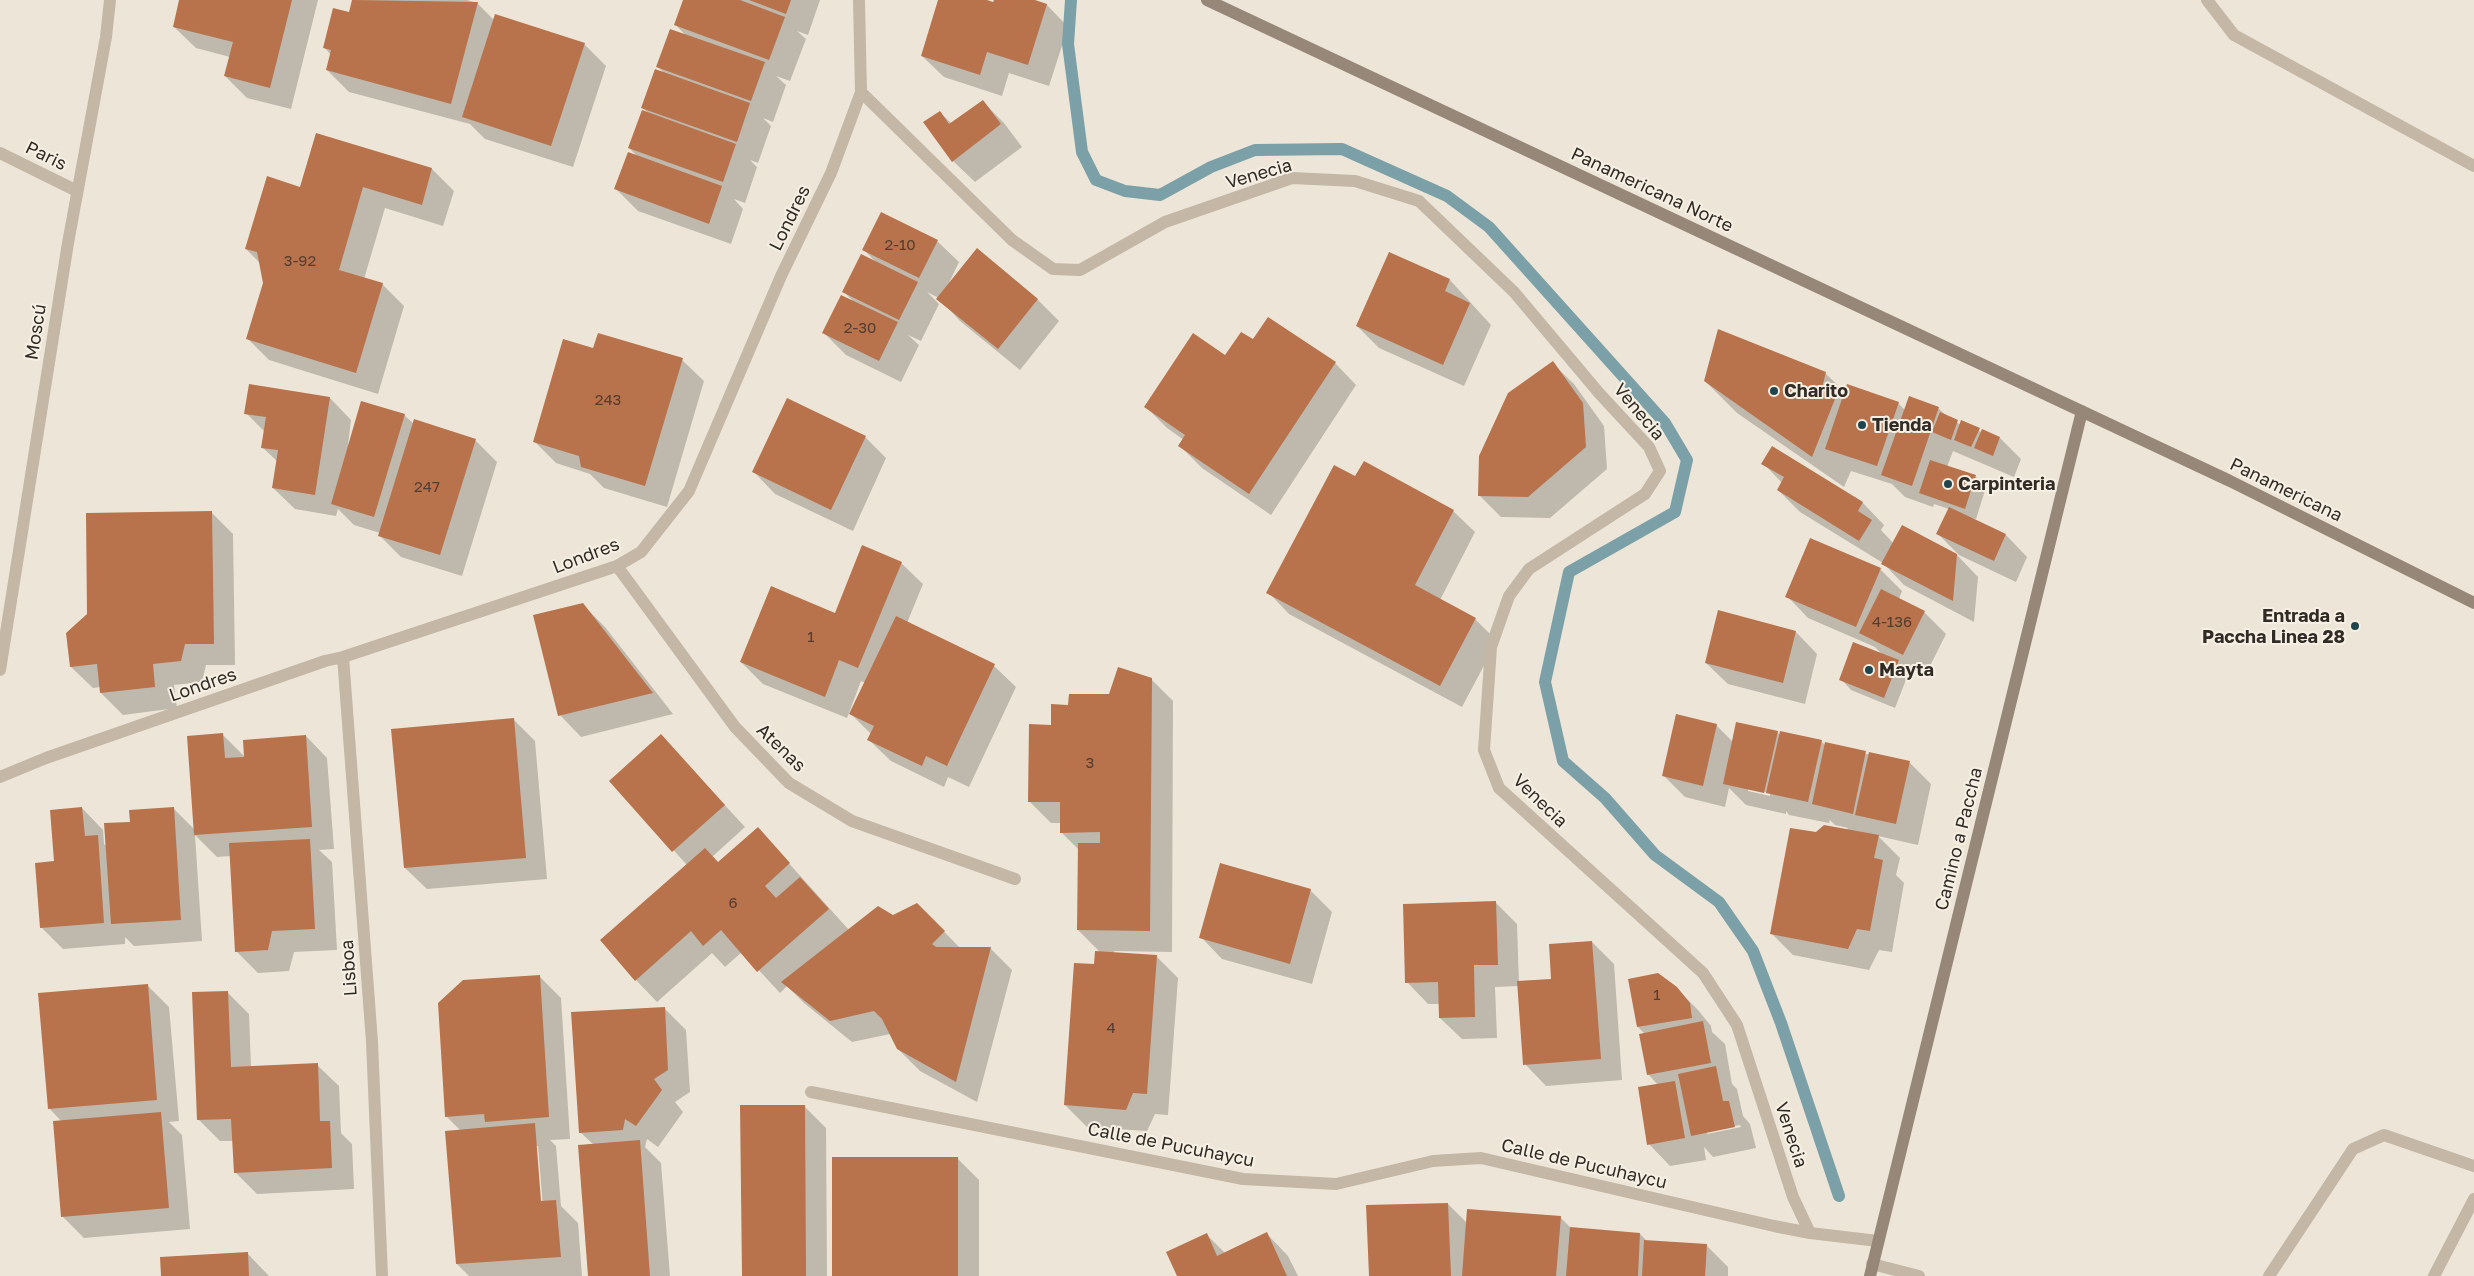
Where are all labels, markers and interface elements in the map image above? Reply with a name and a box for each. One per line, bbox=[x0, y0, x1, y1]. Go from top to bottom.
street label: Paris bbox=[22, 137, 70, 175]
street label: Panamericana Norte bbox=[1567, 143, 1737, 237]
street label: Venecia bbox=[1223, 154, 1295, 194]
street label: Londres bbox=[765, 182, 815, 254]
house number: 2-10 bbox=[885, 236, 915, 254]
house number: 3-92 bbox=[284, 252, 316, 270]
street label: Moscú bbox=[21, 302, 51, 362]
house number: 2-30 bbox=[844, 319, 876, 337]
street label: Venecia bbox=[1609, 379, 1669, 445]
place label: Charito bbox=[1784, 380, 1848, 402]
marker: Charito bbox=[1768, 385, 1780, 397]
house number: 243 bbox=[595, 391, 621, 409]
place label: Tienda bbox=[1872, 414, 1932, 436]
marker: Tienda bbox=[1856, 419, 1868, 431]
street label: Panamericana bbox=[2226, 453, 2346, 527]
place label: Carpinteria bbox=[1958, 473, 2055, 495]
house number: 247 bbox=[414, 478, 440, 496]
marker: Carpinteria bbox=[1942, 478, 1954, 490]
street label: Londres bbox=[550, 533, 622, 579]
place label: Entrada a Paccha Linea 28 bbox=[2202, 605, 2345, 648]
house number: 4-136 bbox=[1872, 613, 1912, 631]
marker: Entrada a Paccha Linea 28 bbox=[2349, 620, 2361, 632]
house number: 1 bbox=[807, 628, 815, 646]
place label: Mayta bbox=[1879, 659, 1934, 681]
street label: Londres bbox=[166, 663, 240, 707]
marker: Mayta bbox=[1863, 664, 1875, 676]
street label: Atenas bbox=[752, 719, 810, 777]
house number: 3 bbox=[1086, 754, 1094, 772]
street label: Camino a Paccha bbox=[1931, 765, 1987, 913]
street label: Venecia bbox=[1508, 770, 1572, 832]
house number: 6 bbox=[728, 894, 738, 912]
street label: Lisboa bbox=[336, 939, 362, 997]
house number: 1 bbox=[1653, 986, 1661, 1004]
house number: 4 bbox=[1106, 1019, 1116, 1037]
street label: Venecia bbox=[1770, 1099, 1812, 1171]
street label: Calle de Pucuhaycu bbox=[1086, 1118, 1256, 1172]
street label: Calle de Pucuhaycu bbox=[1499, 1134, 1669, 1194]

